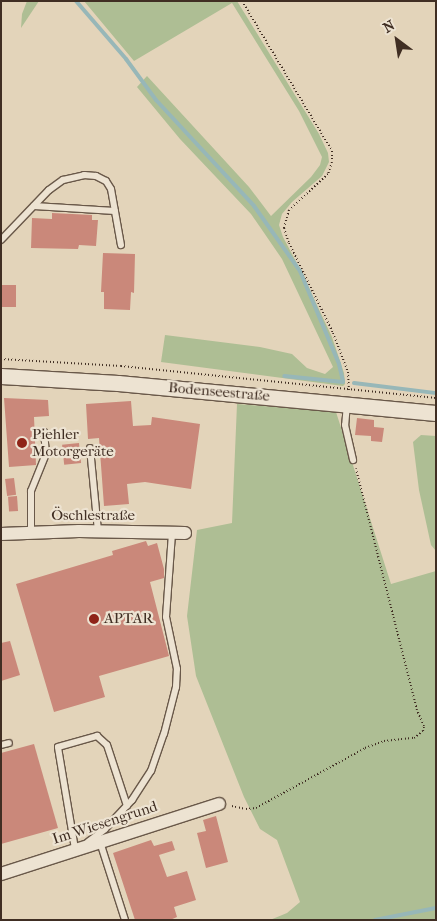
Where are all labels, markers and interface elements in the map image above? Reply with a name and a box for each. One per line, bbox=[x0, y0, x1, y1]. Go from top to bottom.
north arrow bbox=[372, 15, 422, 65]
text: N bbox=[380, 17, 398, 37]
street label: Bodenseestraße bbox=[167, 379, 271, 405]
place label: Piehler Motorgeräte bbox=[32, 425, 114, 460]
marker: Piehler Motorgeräte bbox=[16, 437, 28, 449]
street label: Öschlestraße bbox=[51, 507, 135, 525]
place label: APTAR bbox=[104, 610, 153, 628]
marker: APTAR bbox=[88, 613, 100, 625]
street label: Im Wiesengrund bbox=[50, 798, 160, 848]

